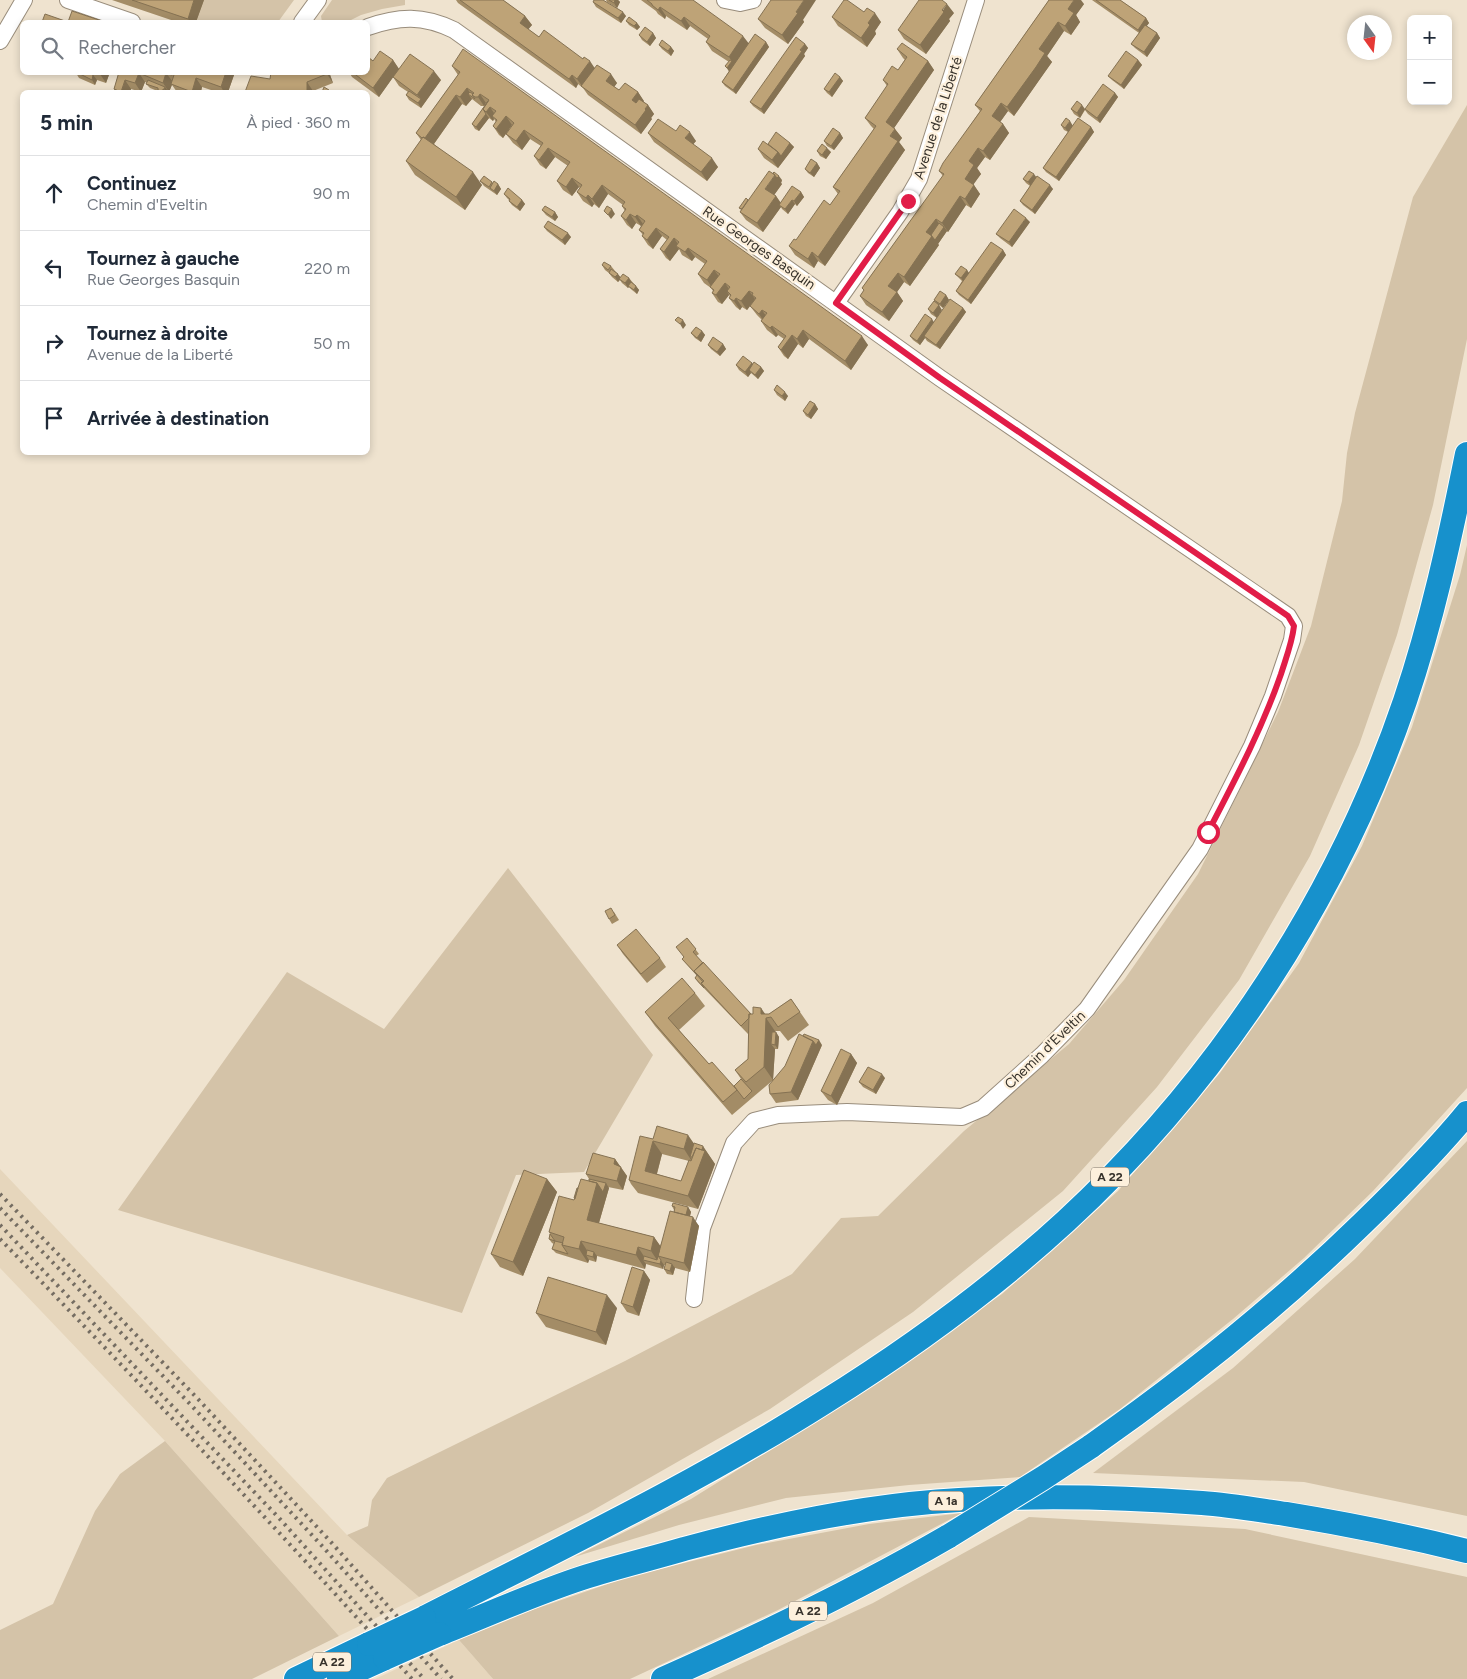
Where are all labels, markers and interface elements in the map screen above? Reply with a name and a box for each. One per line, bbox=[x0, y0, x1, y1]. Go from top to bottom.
north arrow bbox=[1347, 15, 1392, 60]
map controls bbox=[1407, 15, 1452, 105]
button: + bbox=[1407, 15, 1452, 60]
search box bbox=[20, 20, 370, 75]
icon: search bbox=[38, 34, 66, 62]
text: Rechercher bbox=[78, 36, 176, 59]
street label: Avenue de la Liberté bbox=[910, 54, 966, 181]
button: − bbox=[1407, 60, 1452, 105]
text: 5 min bbox=[40, 110, 93, 135]
text: À pied · 360 m bbox=[246, 113, 350, 132]
text: Continuez bbox=[87, 172, 176, 195]
icon: ahead bbox=[40, 179, 68, 207]
text: 90 m bbox=[313, 184, 350, 203]
route end bbox=[897, 190, 920, 213]
text: Chemin d'Eveltin bbox=[87, 195, 208, 214]
street label: Rue Georges Basquin bbox=[699, 203, 819, 293]
text: Tournez à gauche bbox=[87, 247, 239, 270]
icon: left bbox=[40, 254, 68, 282]
text: 220 m bbox=[304, 259, 350, 278]
text: Rue Georges Basquin bbox=[87, 270, 240, 289]
text: Tournez à droite bbox=[87, 322, 228, 345]
icon: right bbox=[40, 329, 68, 357]
text: 50 m bbox=[313, 334, 350, 353]
text: Avenue de la Liberté bbox=[87, 345, 233, 364]
icon: arrive bbox=[40, 404, 68, 432]
text: Arrivée à destination bbox=[87, 407, 269, 430]
route start bbox=[1197, 821, 1220, 844]
street label: Chemin d'Eveltin bbox=[1001, 1007, 1089, 1093]
road number: A 22 bbox=[1091, 1168, 1129, 1186]
road number: A 1a bbox=[928, 1492, 964, 1510]
road number: A 22 bbox=[789, 1602, 827, 1620]
road number: A 22 bbox=[313, 1652, 351, 1671]

